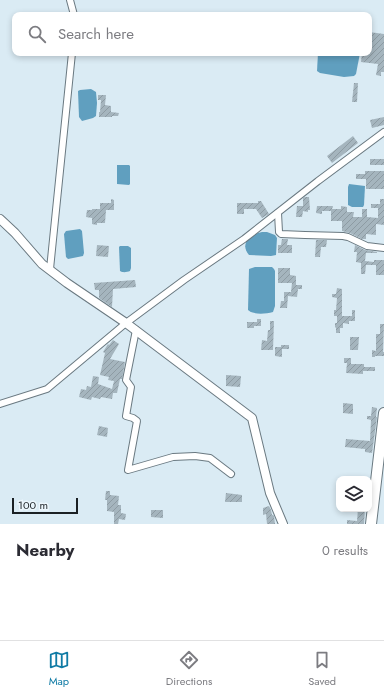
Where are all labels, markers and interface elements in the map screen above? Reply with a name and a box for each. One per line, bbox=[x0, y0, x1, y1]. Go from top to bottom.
search box bbox=[12, 12, 372, 56]
icon: search bbox=[26, 23, 48, 45]
text: Search here bbox=[58, 23, 134, 45]
map controls bbox=[336, 476, 372, 512]
button: layers bbox=[336, 476, 372, 512]
scale bar bbox=[12, 496, 78, 515]
text: 100 m bbox=[18, 497, 48, 513]
text: Nearby bbox=[16, 538, 74, 562]
text: 0 results bbox=[322, 541, 368, 560]
tab: Map bbox=[48, 649, 70, 689]
tab: Directions bbox=[166, 649, 212, 689]
tab: Saved bbox=[308, 649, 336, 689]

